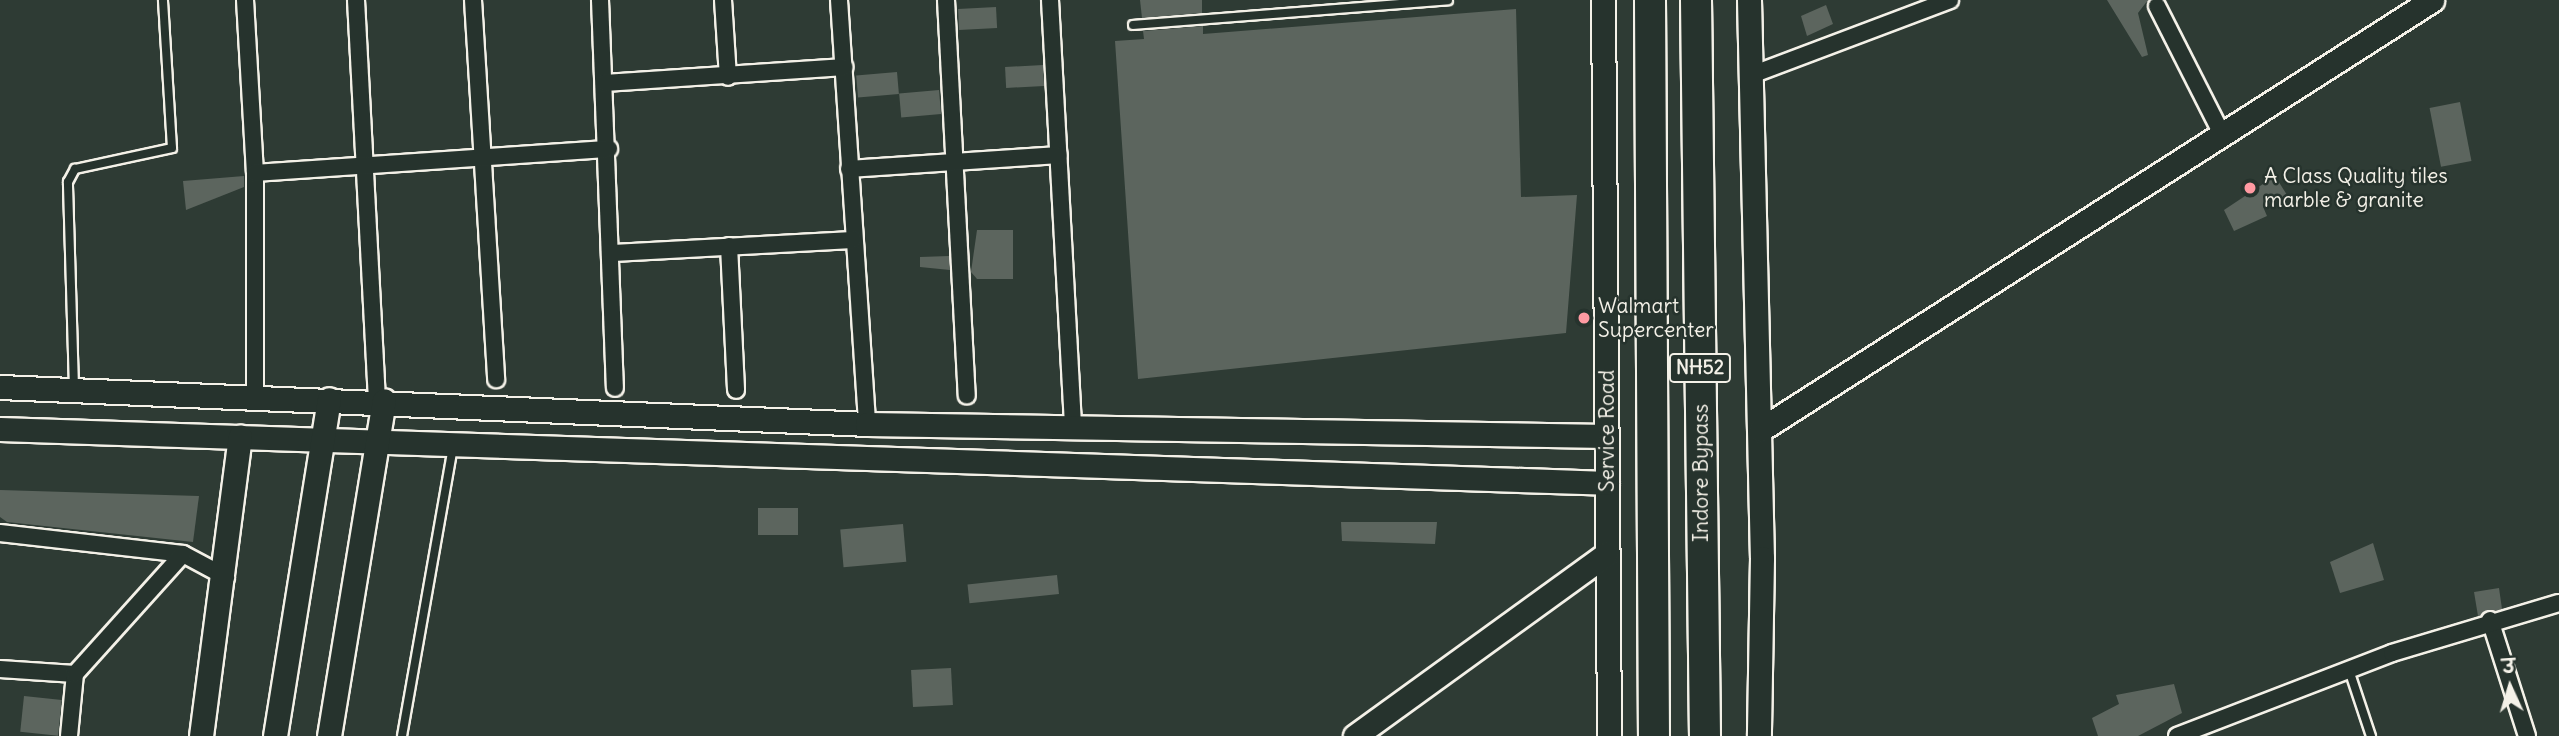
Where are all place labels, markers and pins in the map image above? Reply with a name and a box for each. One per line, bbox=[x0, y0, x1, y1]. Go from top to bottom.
place label: A Class Quality tiles marble & granite bbox=[2264, 163, 2448, 213]
marker: A Class Quality tiles marble & granite bbox=[2242, 180, 2258, 196]
place label: Walmart Supercenter bbox=[1598, 293, 1714, 343]
marker: Walmart Supercenter bbox=[1576, 310, 1592, 326]

